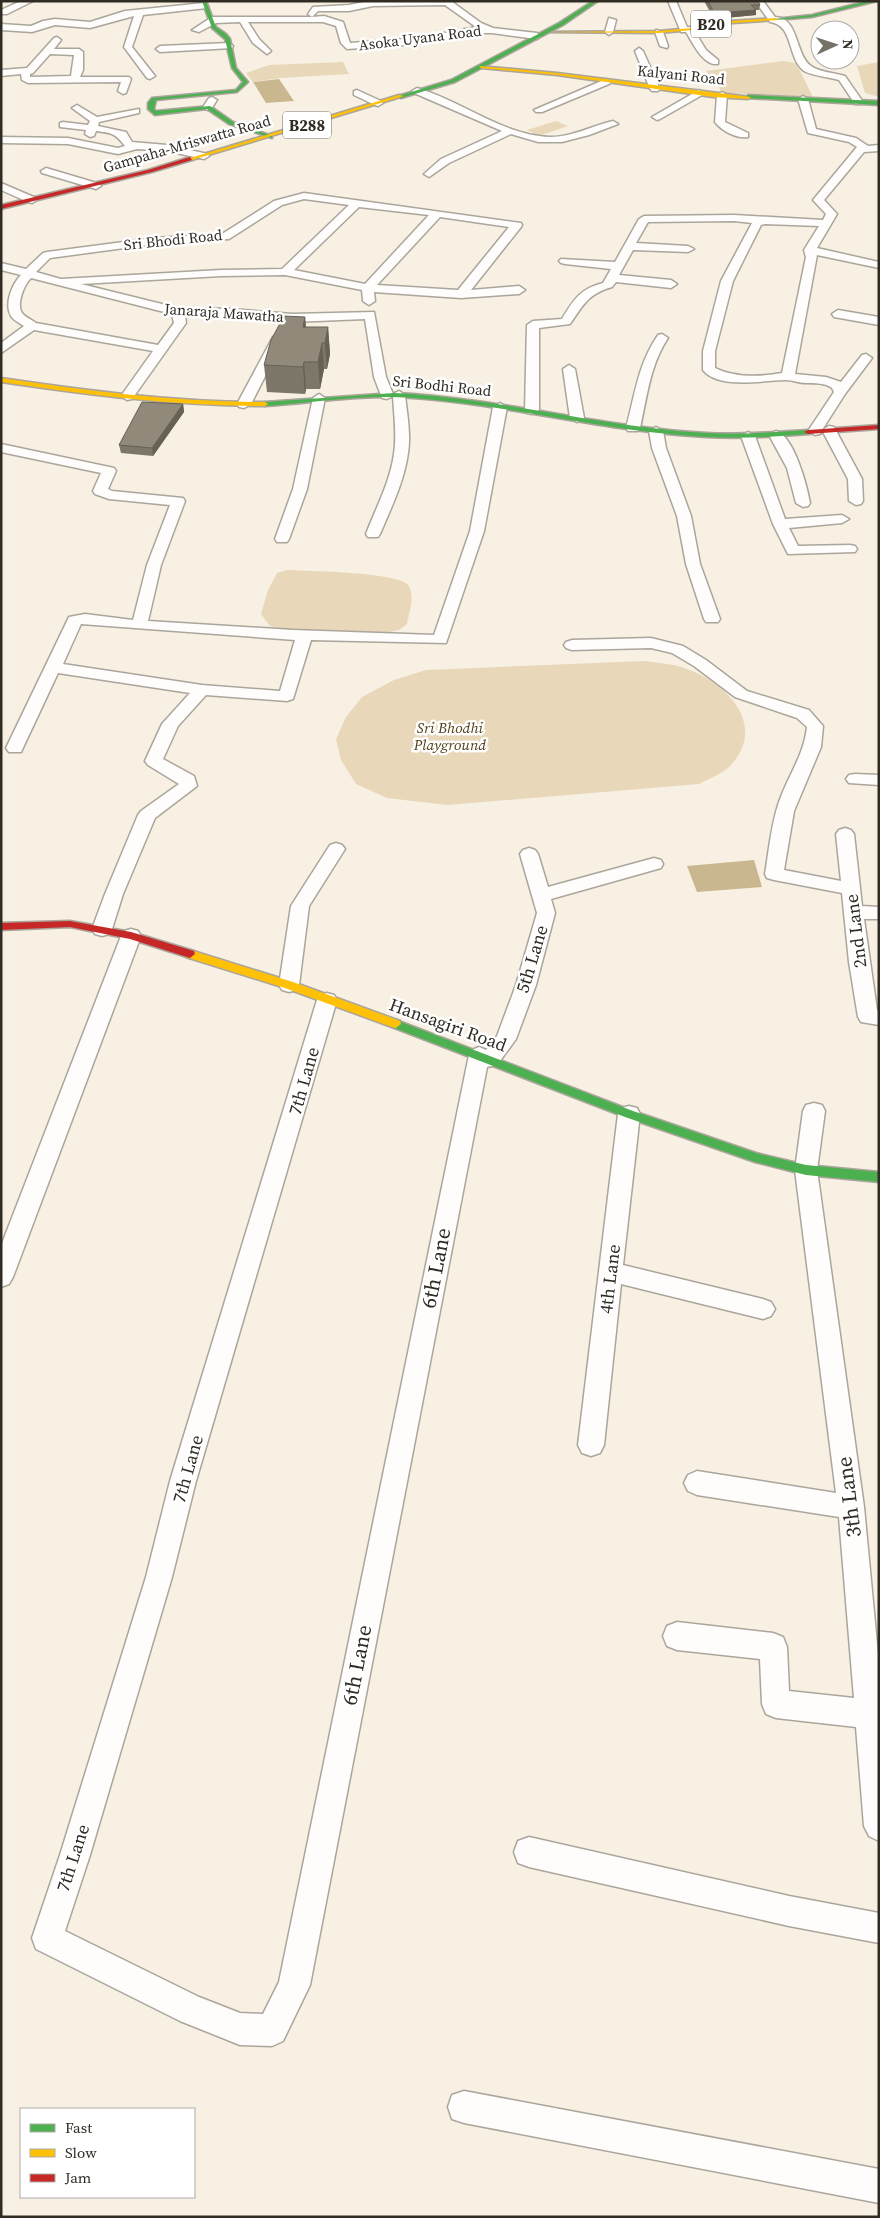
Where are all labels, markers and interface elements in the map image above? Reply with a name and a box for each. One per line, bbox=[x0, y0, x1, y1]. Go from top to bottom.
road number: B20 bbox=[691, 10, 731, 38]
street label: Asoka Uyana Road bbox=[357, 19, 483, 55]
north arrow bbox=[810, 20, 860, 70]
text: N bbox=[838, 39, 858, 50]
street label: Kalyani Road bbox=[636, 59, 726, 90]
street label: Gampaha-Mriswatta Road bbox=[101, 109, 273, 177]
road number: B288 bbox=[283, 112, 331, 138]
street label: Sri Bhodi Road bbox=[123, 224, 224, 255]
street label: Janaraja Mawatha bbox=[163, 298, 285, 327]
street label: Sri Bodhi Road bbox=[392, 370, 493, 401]
park label: Sri Bhodhi Playground bbox=[413, 717, 486, 755]
street label: 2nd Lane bbox=[839, 893, 872, 969]
street label: 5th Lane bbox=[509, 922, 554, 996]
street label: Hansagiri Road bbox=[386, 992, 510, 1057]
street label: 7th Lane bbox=[282, 1044, 325, 1118]
street label: 6th Lane bbox=[414, 1225, 458, 1311]
street label: 4th Lane bbox=[593, 1243, 626, 1315]
street label: 7th Lane bbox=[166, 1432, 209, 1506]
street label: 3th Lane bbox=[829, 1455, 868, 1539]
street label: 6th Lane bbox=[335, 1622, 379, 1708]
street label: 7th Lane bbox=[50, 1821, 95, 1895]
legend bbox=[20, 2108, 195, 2198]
text: Fast bbox=[65, 2117, 92, 2138]
text: Slow bbox=[65, 2142, 97, 2163]
text: Jam bbox=[64, 2167, 92, 2188]

